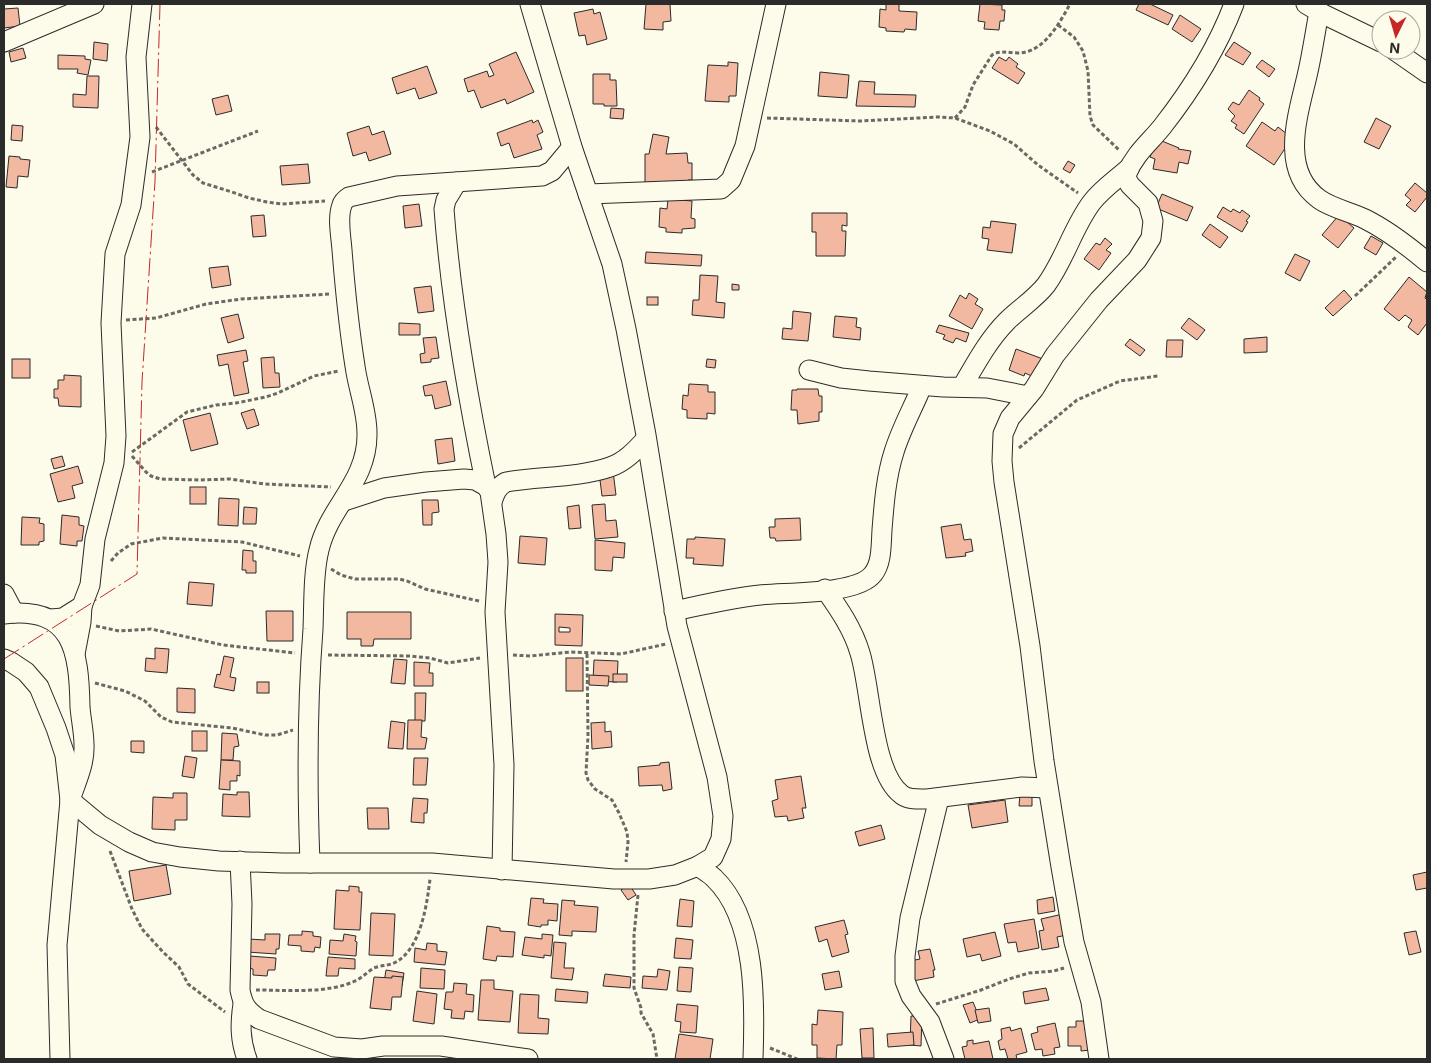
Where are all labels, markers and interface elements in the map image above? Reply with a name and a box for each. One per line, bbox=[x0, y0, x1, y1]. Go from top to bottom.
north arrow bbox=[1371, 10, 1421, 60]
text: N bbox=[1389, 40, 1401, 57]

